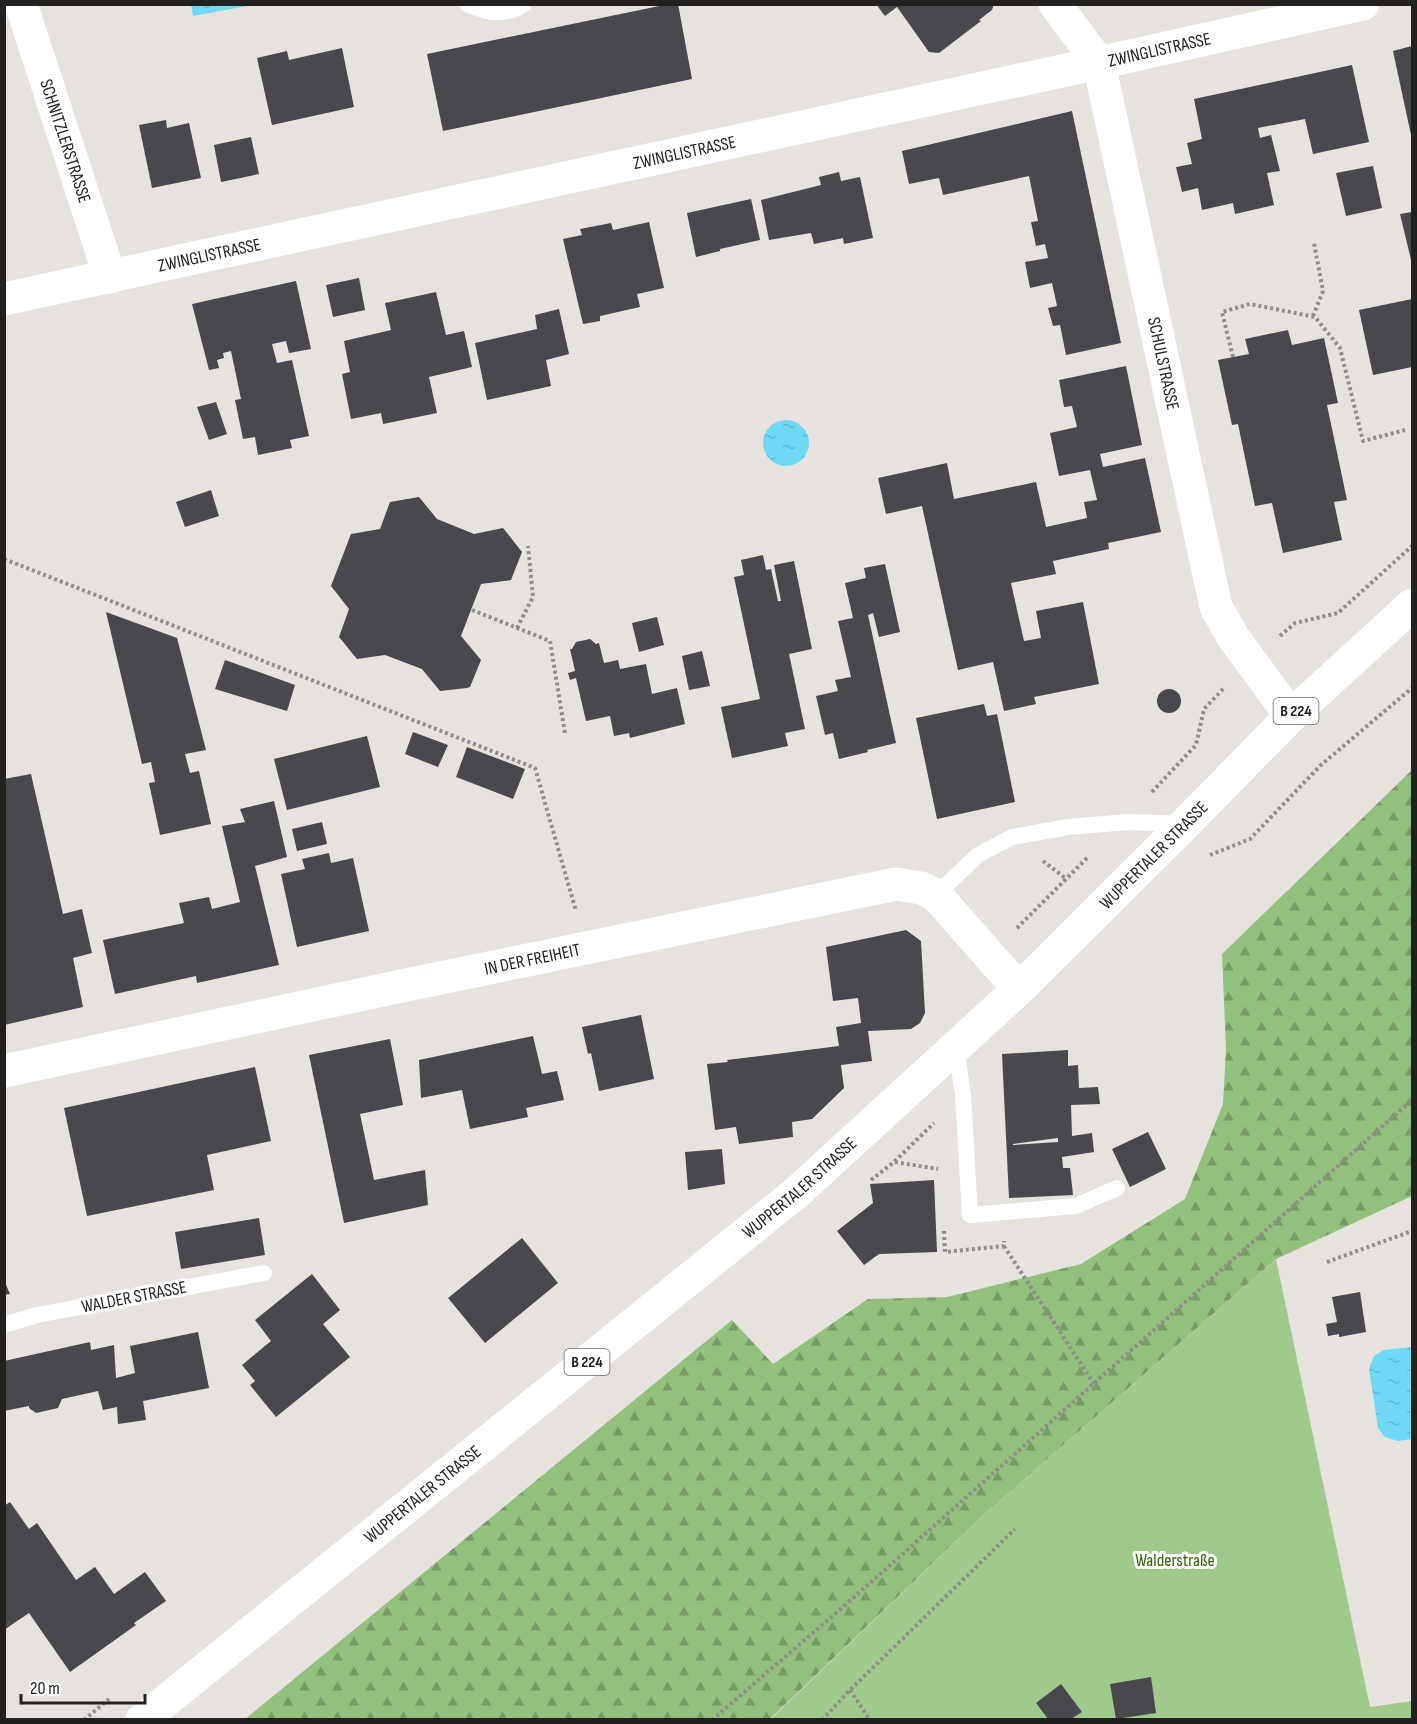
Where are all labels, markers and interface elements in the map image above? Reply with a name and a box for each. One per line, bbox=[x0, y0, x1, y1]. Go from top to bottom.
street label: ZWINGLISTRASSE bbox=[1106, 28, 1213, 71]
street label: SCHNITZLERSTRASSE bbox=[36, 76, 96, 205]
street label: ZWINGLISTRASSE bbox=[631, 131, 738, 174]
street label: ZWINGLISTRASSE bbox=[156, 233, 263, 276]
street label: SCHULSTRASSE bbox=[1143, 315, 1184, 412]
road number: B 224 bbox=[1274, 698, 1318, 724]
street label: WUPPERTALER STRASSE bbox=[1095, 797, 1212, 913]
street label: IN DER FREIHEIT bbox=[483, 939, 582, 979]
street label: WUPPERTALER STRASSE bbox=[738, 1132, 861, 1243]
street label: WALDER STRASSE bbox=[80, 1277, 188, 1317]
road number: B 224 bbox=[564, 1349, 610, 1375]
street label: WUPPERTALER STRASSE bbox=[360, 1441, 485, 1548]
park label: Walderstraße bbox=[1135, 1550, 1215, 1571]
scale bar bbox=[21, 1667, 146, 1705]
text: 20 m bbox=[30, 1678, 60, 1699]

